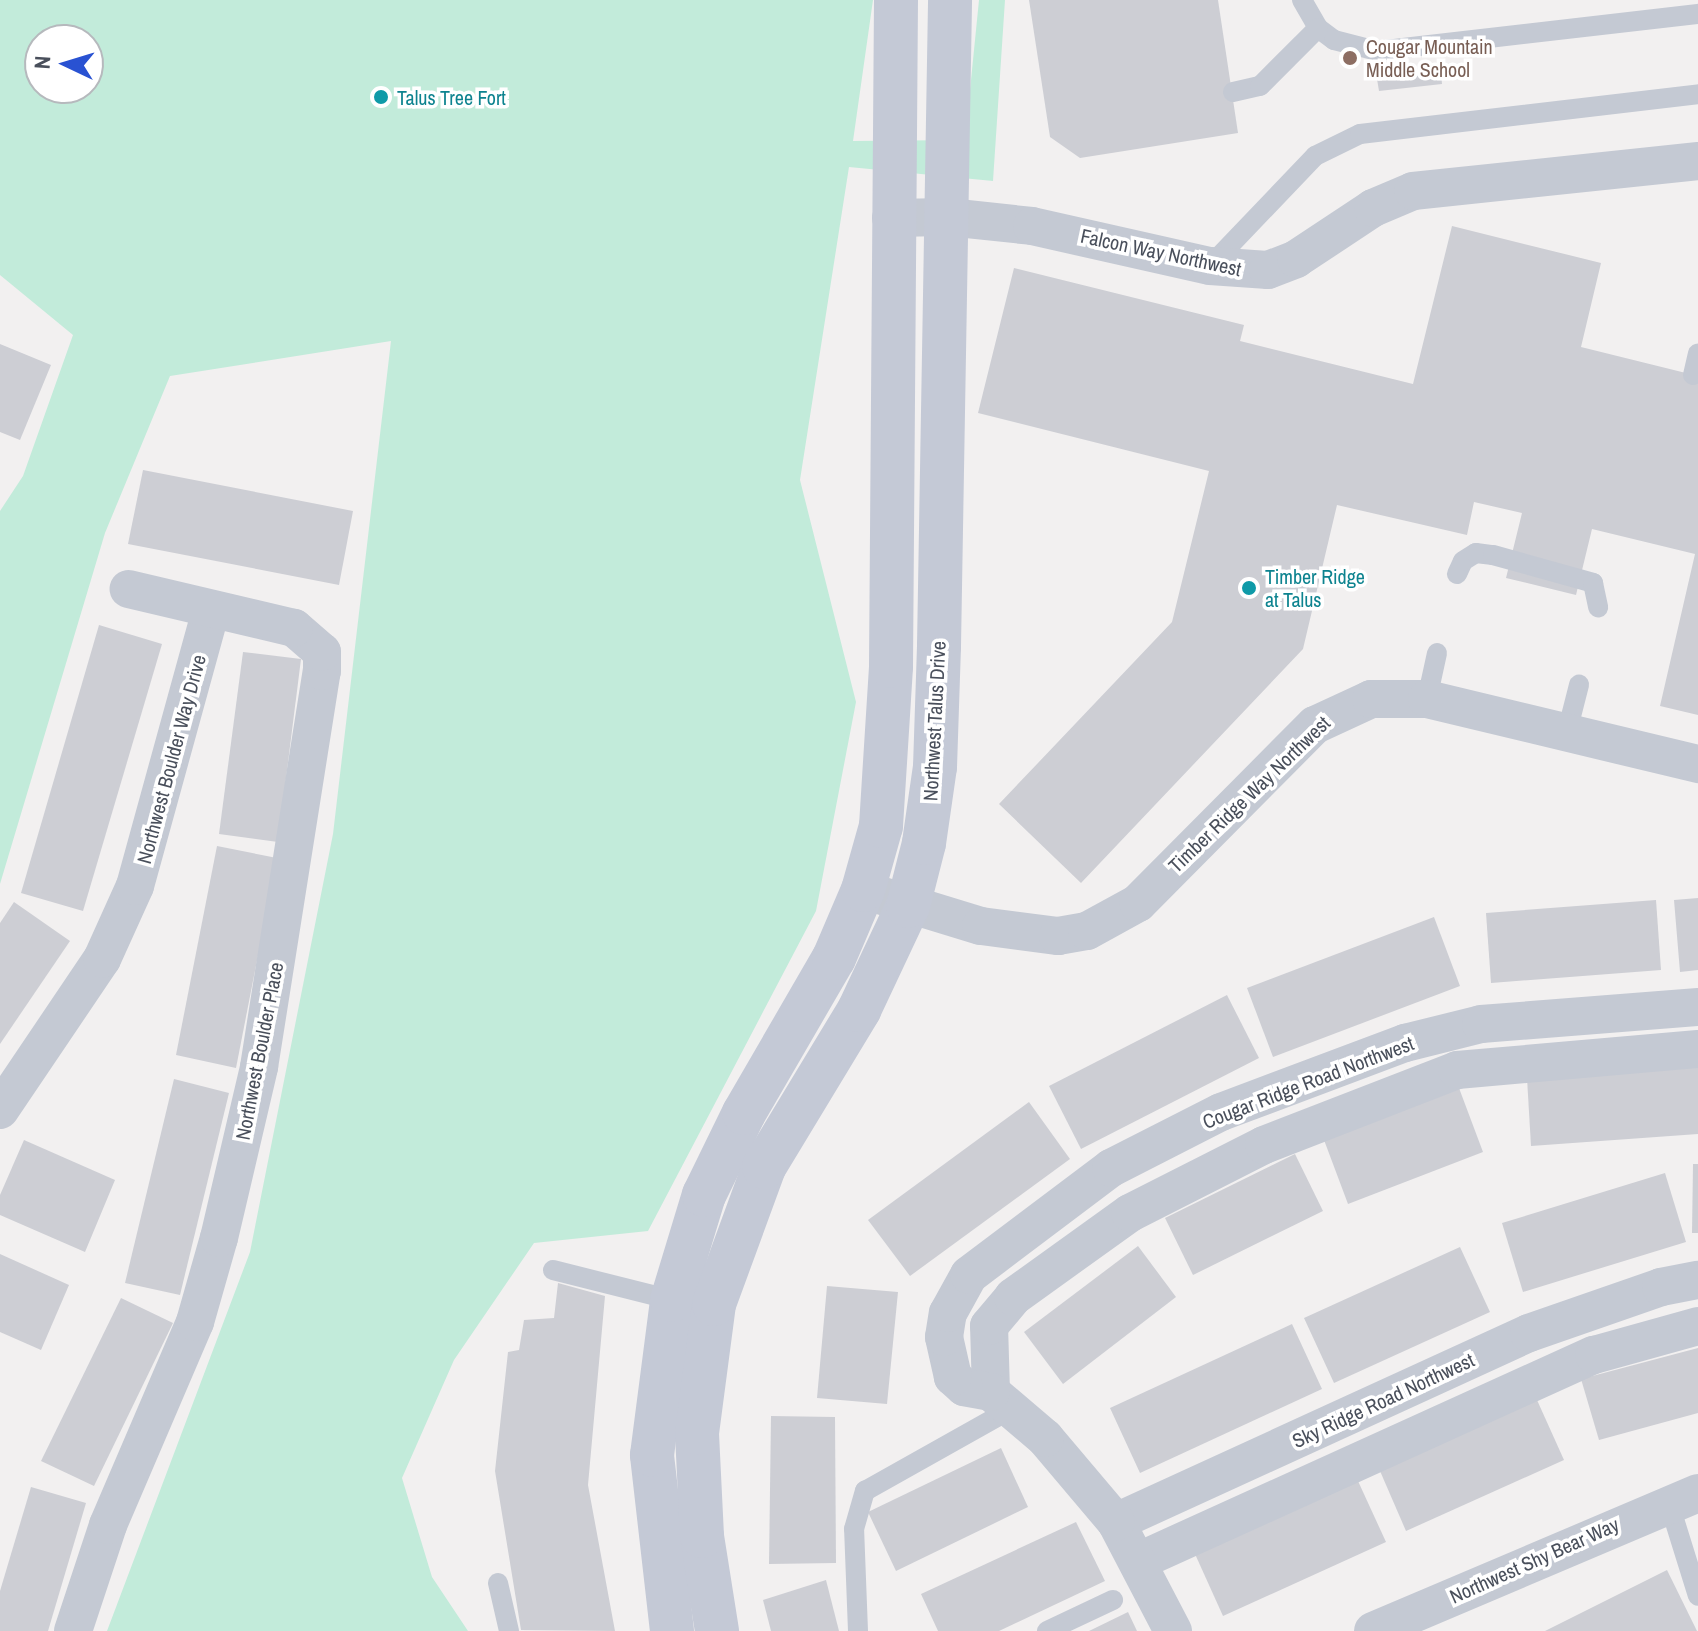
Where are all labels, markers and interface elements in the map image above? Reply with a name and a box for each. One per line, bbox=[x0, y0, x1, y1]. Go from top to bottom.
north arrow bbox=[24, 24, 104, 104]
place label: Cougar Mountain Middle School bbox=[1366, 34, 1493, 81]
marker: Cougar Mountain Middle School bbox=[1341, 49, 1359, 67]
text: N bbox=[27, 55, 57, 70]
place label: Talus Tree Fort bbox=[397, 85, 506, 109]
marker: Talus Tree Fort bbox=[372, 88, 390, 106]
street label: Falcon Way Northwest bbox=[1079, 223, 1243, 281]
place label: Timber Ridge at Talus bbox=[1265, 564, 1365, 611]
marker: Timber Ridge at Talus bbox=[1240, 579, 1258, 597]
street label: Northwest Talus Drive bbox=[918, 640, 950, 802]
street label: Northwest Boulder Way Drive bbox=[132, 652, 210, 866]
street label: Timber Ridge Way Northwest bbox=[1163, 711, 1335, 877]
street label: Northwest Boulder Place bbox=[230, 960, 288, 1142]
street label: Cougar Ridge Road Northwest bbox=[1199, 1031, 1417, 1133]
street label: Sky Ridge Road Northwest bbox=[1288, 1347, 1478, 1453]
street label: Northwest Shy Bear Way bbox=[1446, 1512, 1622, 1608]

